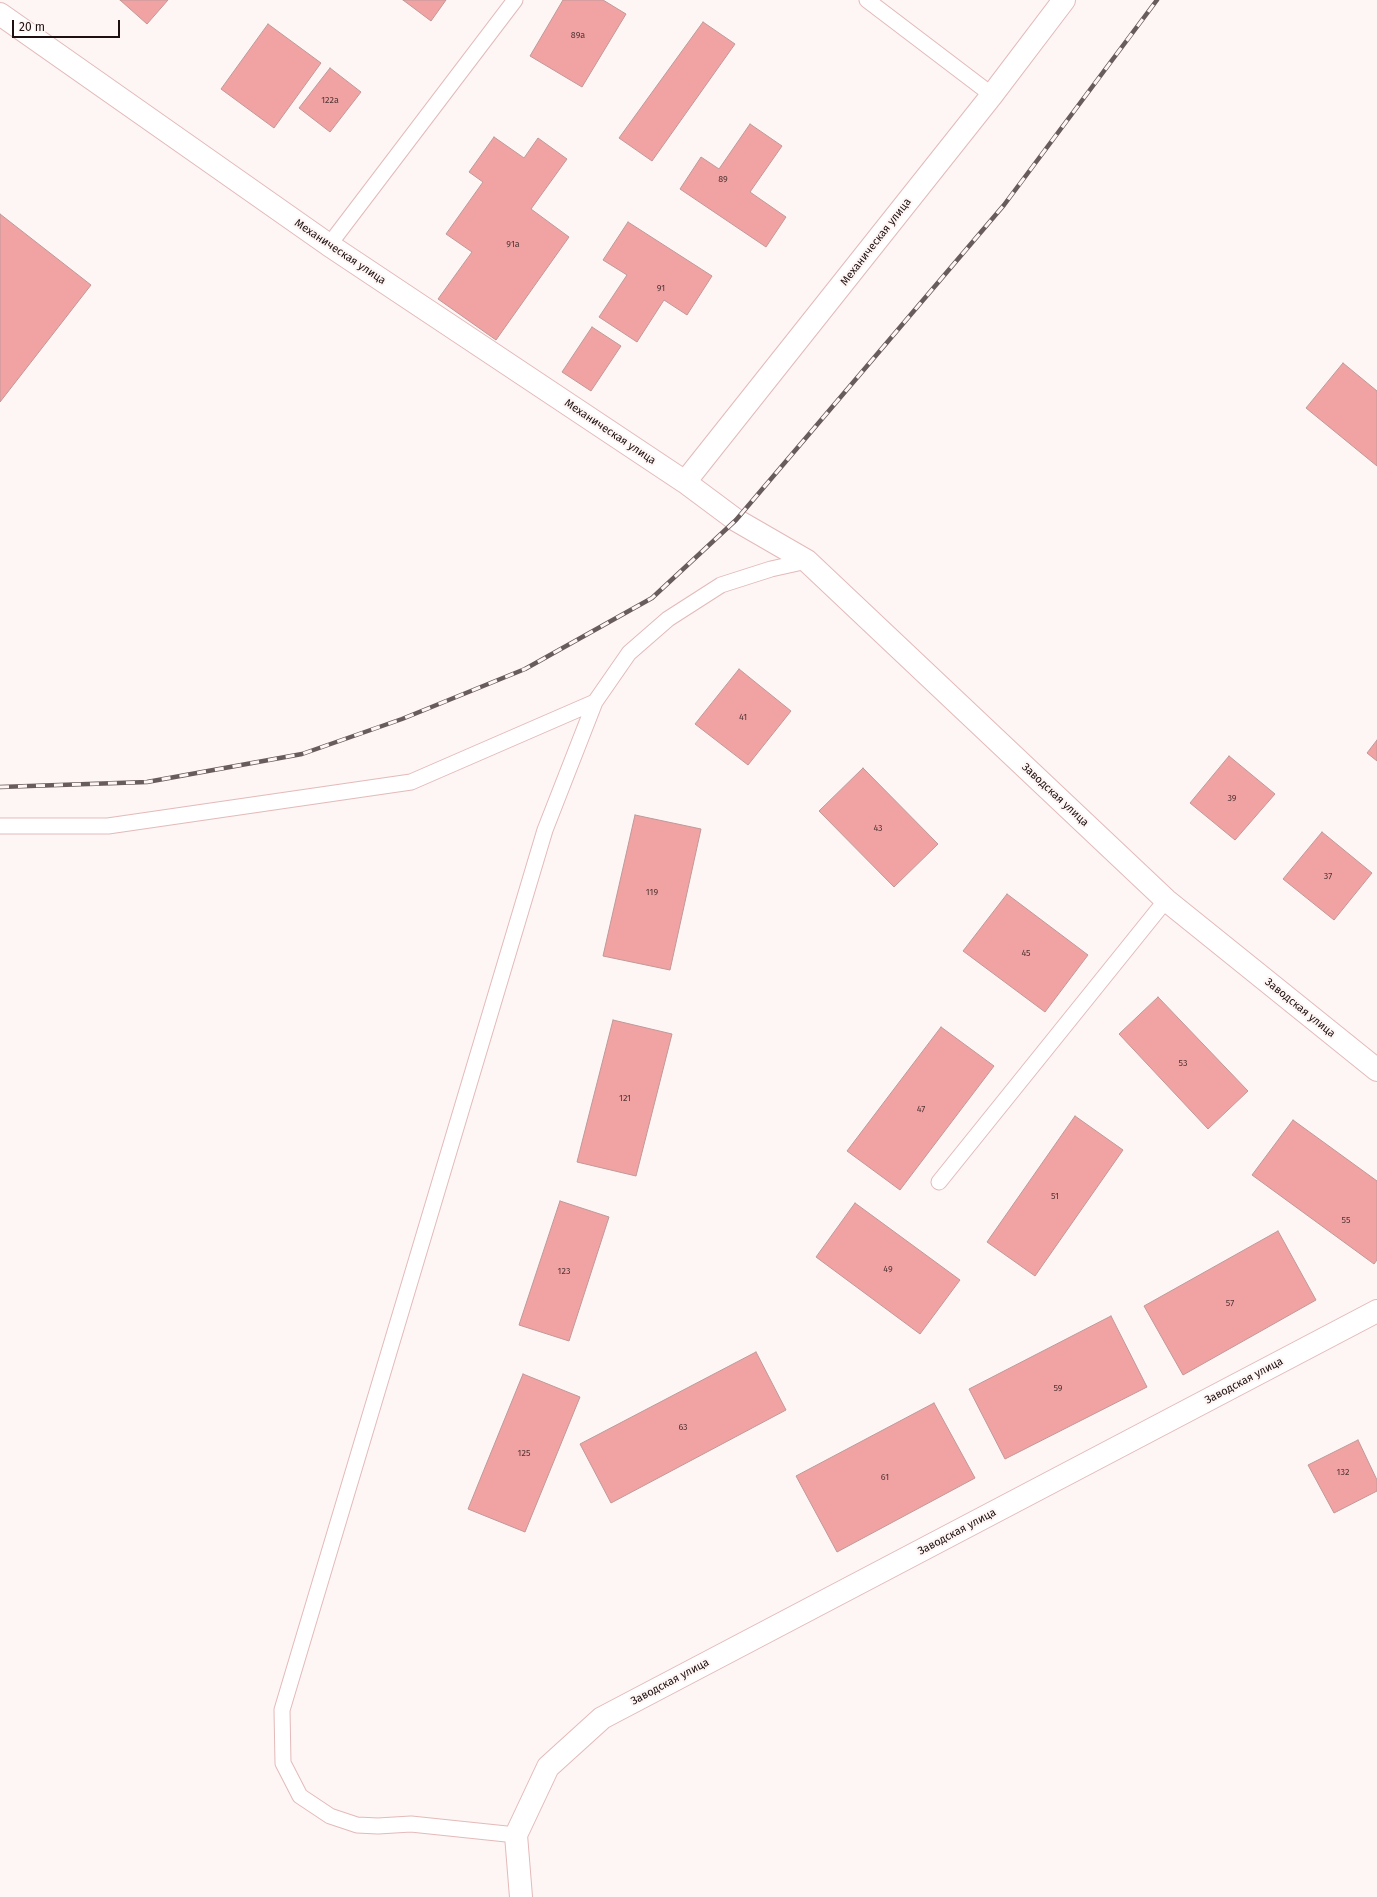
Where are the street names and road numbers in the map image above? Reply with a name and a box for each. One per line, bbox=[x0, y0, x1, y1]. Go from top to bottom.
street label: Механическая улица bbox=[838, 196, 914, 288]
street label: Механическая улица bbox=[292, 217, 388, 287]
street label: Механическая улица bbox=[562, 397, 658, 467]
street label: Заводская улица bbox=[1019, 761, 1091, 829]
street label: Заводская улица bbox=[1262, 976, 1338, 1040]
street label: Заводская улица bbox=[1203, 1355, 1285, 1407]
street label: Заводская улица bbox=[916, 1506, 998, 1558]
street label: Заводская улица bbox=[629, 1656, 711, 1708]

